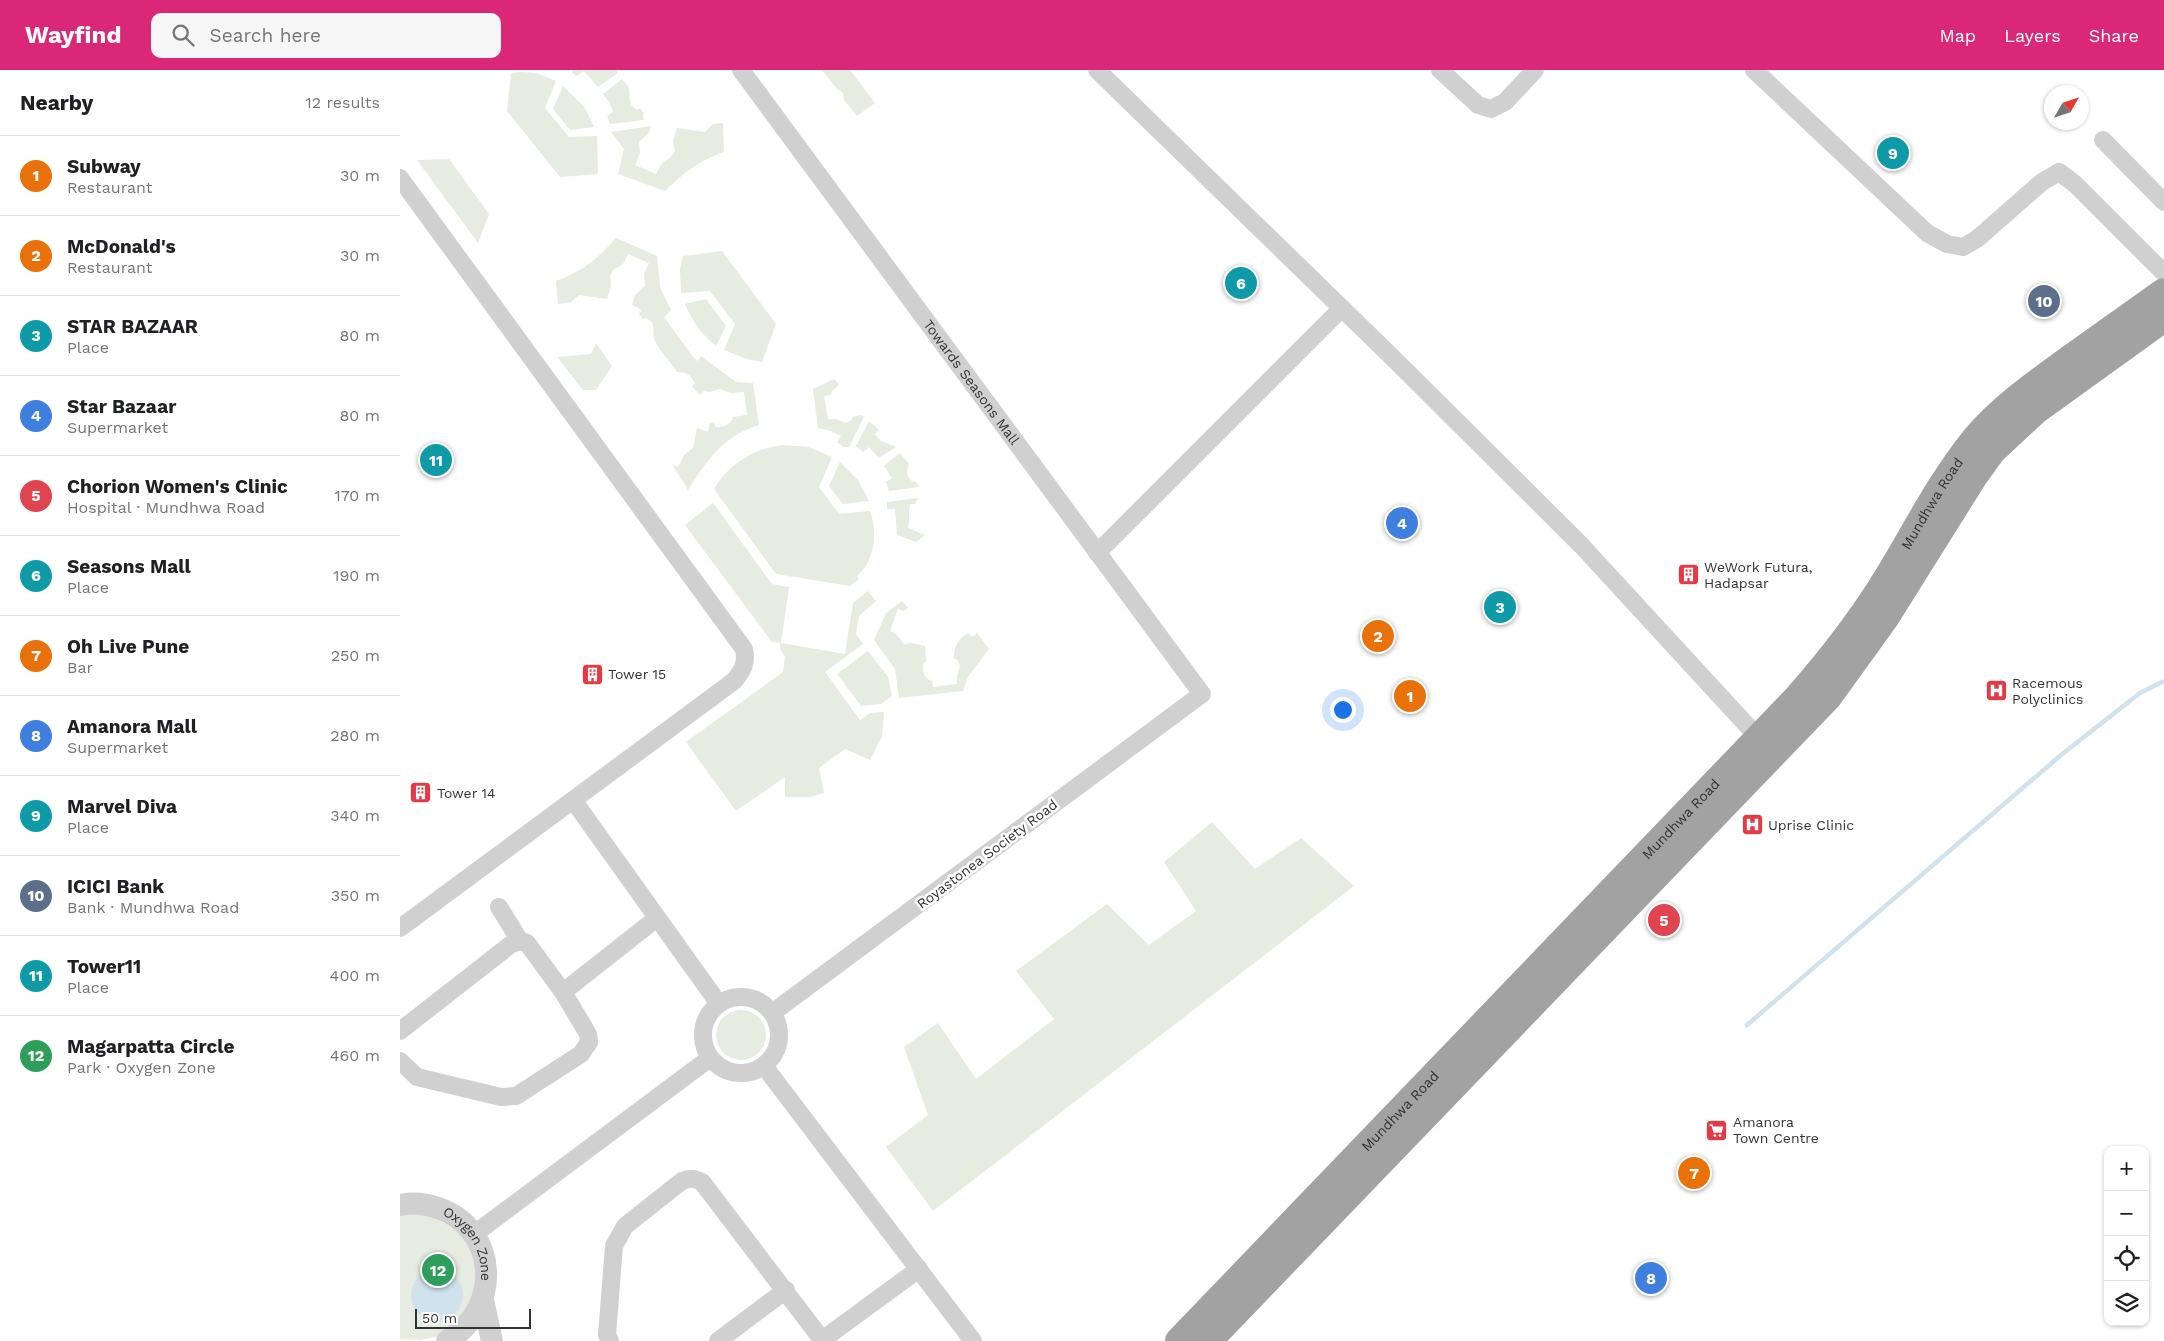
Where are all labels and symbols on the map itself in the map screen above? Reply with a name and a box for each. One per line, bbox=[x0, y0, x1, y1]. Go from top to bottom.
north arrow bbox=[2044, 85, 2089, 130]
pin: 9 bbox=[1877, 134, 1909, 172]
pin: 6 bbox=[1225, 264, 1257, 302]
pin: 10 bbox=[2028, 282, 2060, 320]
street label: Towards Seasons Mall bbox=[920, 317, 1023, 448]
pin: 11 bbox=[420, 441, 452, 479]
street label: Mundhwa Road bbox=[1898, 455, 1966, 552]
pin: 4 bbox=[1386, 504, 1418, 542]
place label: WeWork Futura, Hadapsar bbox=[1704, 559, 1812, 591]
building icon: WeWork Futura, Hadapsar bbox=[1676, 563, 1700, 587]
pin: 3 bbox=[1484, 588, 1516, 626]
pin: 2 bbox=[1362, 617, 1394, 655]
building icon: Tower 15 bbox=[580, 662, 604, 686]
place label: Tower 15 bbox=[608, 666, 666, 682]
place label: Racemous Polyclinics bbox=[2012, 675, 2083, 707]
pin: 1 bbox=[1394, 677, 1426, 715]
hospital icon: Racemous Polyclinics bbox=[1984, 679, 2008, 703]
your location bbox=[1330, 697, 1356, 723]
street label: Mundhwa Road bbox=[1639, 776, 1723, 862]
building icon: Tower 14 bbox=[409, 781, 433, 805]
place label: Tower 14 bbox=[437, 785, 496, 801]
street label: Royastonea Society Road bbox=[914, 796, 1060, 912]
hospital icon: Uprise Clinic bbox=[1740, 813, 1764, 837]
place label: Uprise Clinic bbox=[1768, 817, 1854, 833]
pin: 5 bbox=[1648, 901, 1680, 939]
street label: Mundhwa Road bbox=[1358, 1068, 1442, 1154]
place label: Amanora Town Centre bbox=[1733, 1114, 1819, 1146]
supermarket icon: Amanora Town Centre bbox=[1705, 1118, 1729, 1142]
pin: 7 bbox=[1678, 1154, 1710, 1192]
street label: Oxygen Zone bbox=[441, 1203, 494, 1281]
pin: 12 bbox=[422, 1251, 454, 1289]
pin: 8 bbox=[1635, 1259, 1667, 1297]
scale bar bbox=[415, 1306, 531, 1329]

